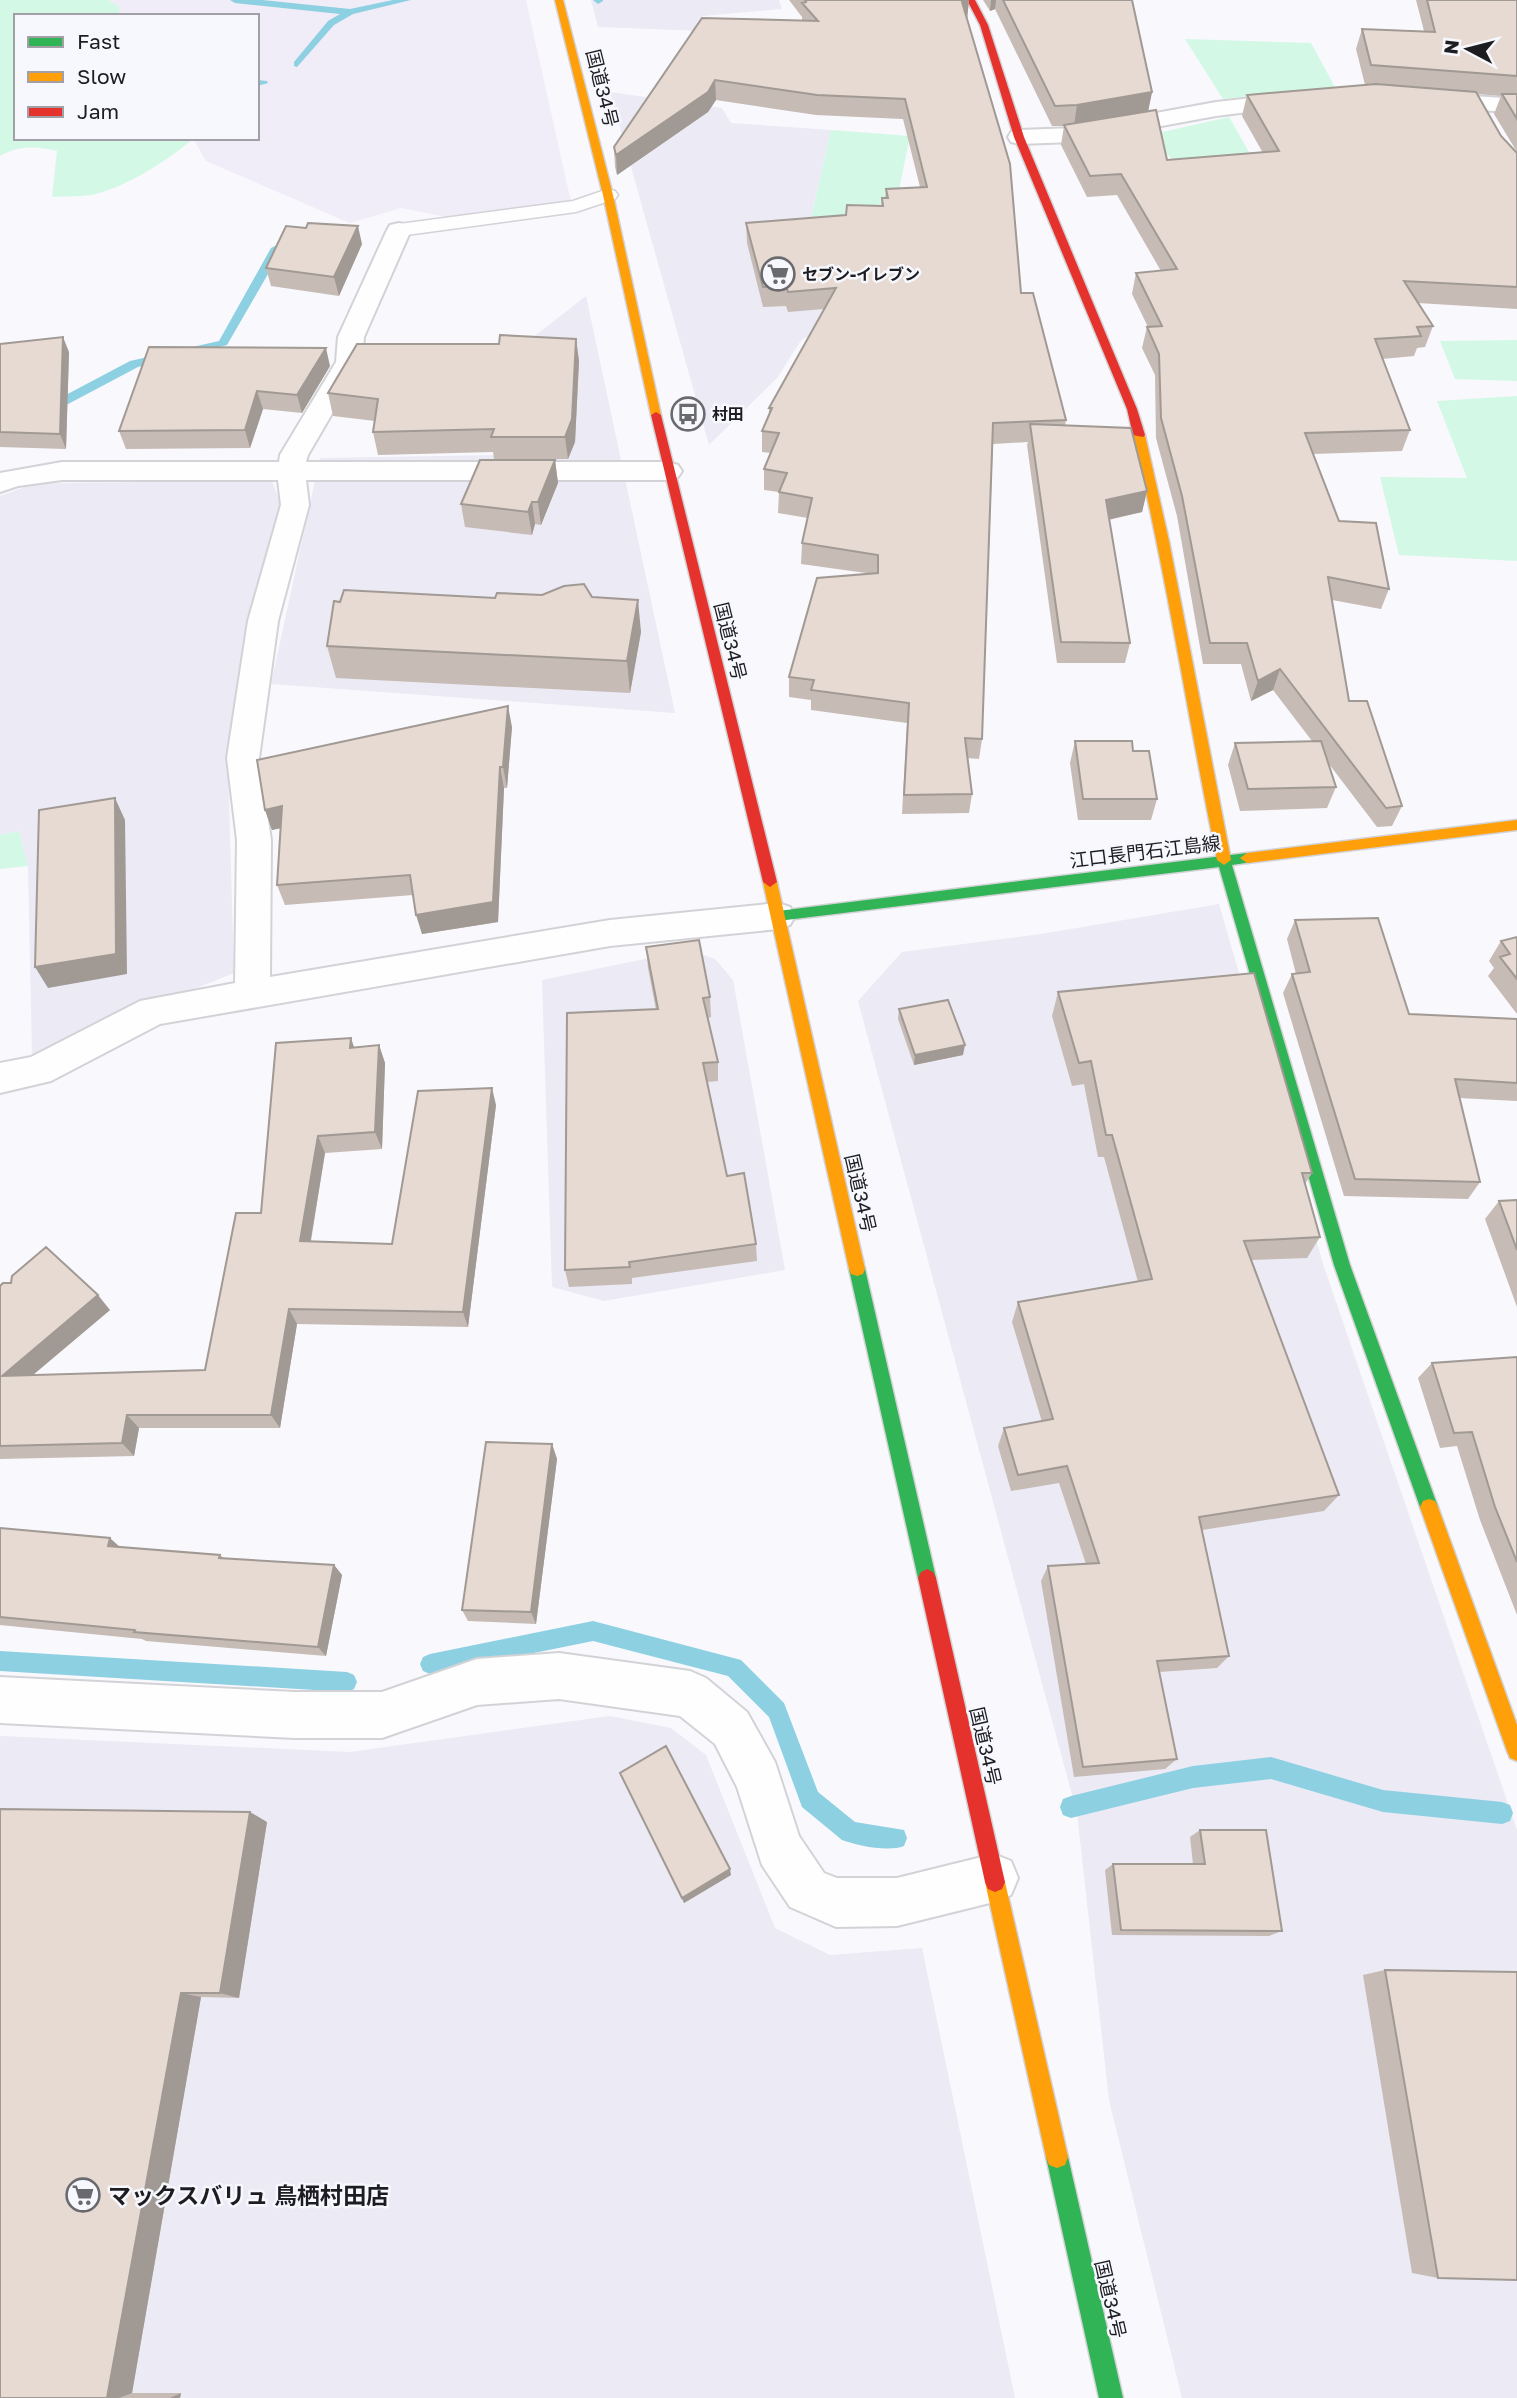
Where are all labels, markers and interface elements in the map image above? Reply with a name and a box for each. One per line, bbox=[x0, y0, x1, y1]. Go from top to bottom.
legend bbox=[14, 14, 259, 140]
north arrow bbox=[1433, 14, 1503, 84]
text: Fast bbox=[77, 28, 120, 54]
text: N bbox=[1438, 38, 1463, 55]
street label: 国道34号 bbox=[582, 47, 624, 129]
text: Slow bbox=[77, 63, 126, 89]
text: Jam bbox=[77, 98, 119, 124]
supermarket icon: セブン-イレブン bbox=[759, 255, 797, 293]
place label: セブン-イレブン bbox=[802, 264, 920, 284]
bus stop icon: 村田 bbox=[669, 395, 707, 433]
place label: 村田 bbox=[712, 404, 744, 424]
street label: 国道34号 bbox=[710, 600, 752, 682]
street label: 江口長門石江島線 bbox=[1068, 830, 1222, 872]
street label: 国道34号 bbox=[841, 1152, 881, 1234]
street label: 国道34号 bbox=[966, 1705, 1006, 1787]
supermarket icon: マックスバリュ 鳥栖村田店 bbox=[64, 2176, 102, 2214]
place label: マックスバリュ 鳥栖村田店 bbox=[108, 2181, 389, 2209]
street label: 国道34号 bbox=[1091, 2258, 1131, 2340]

